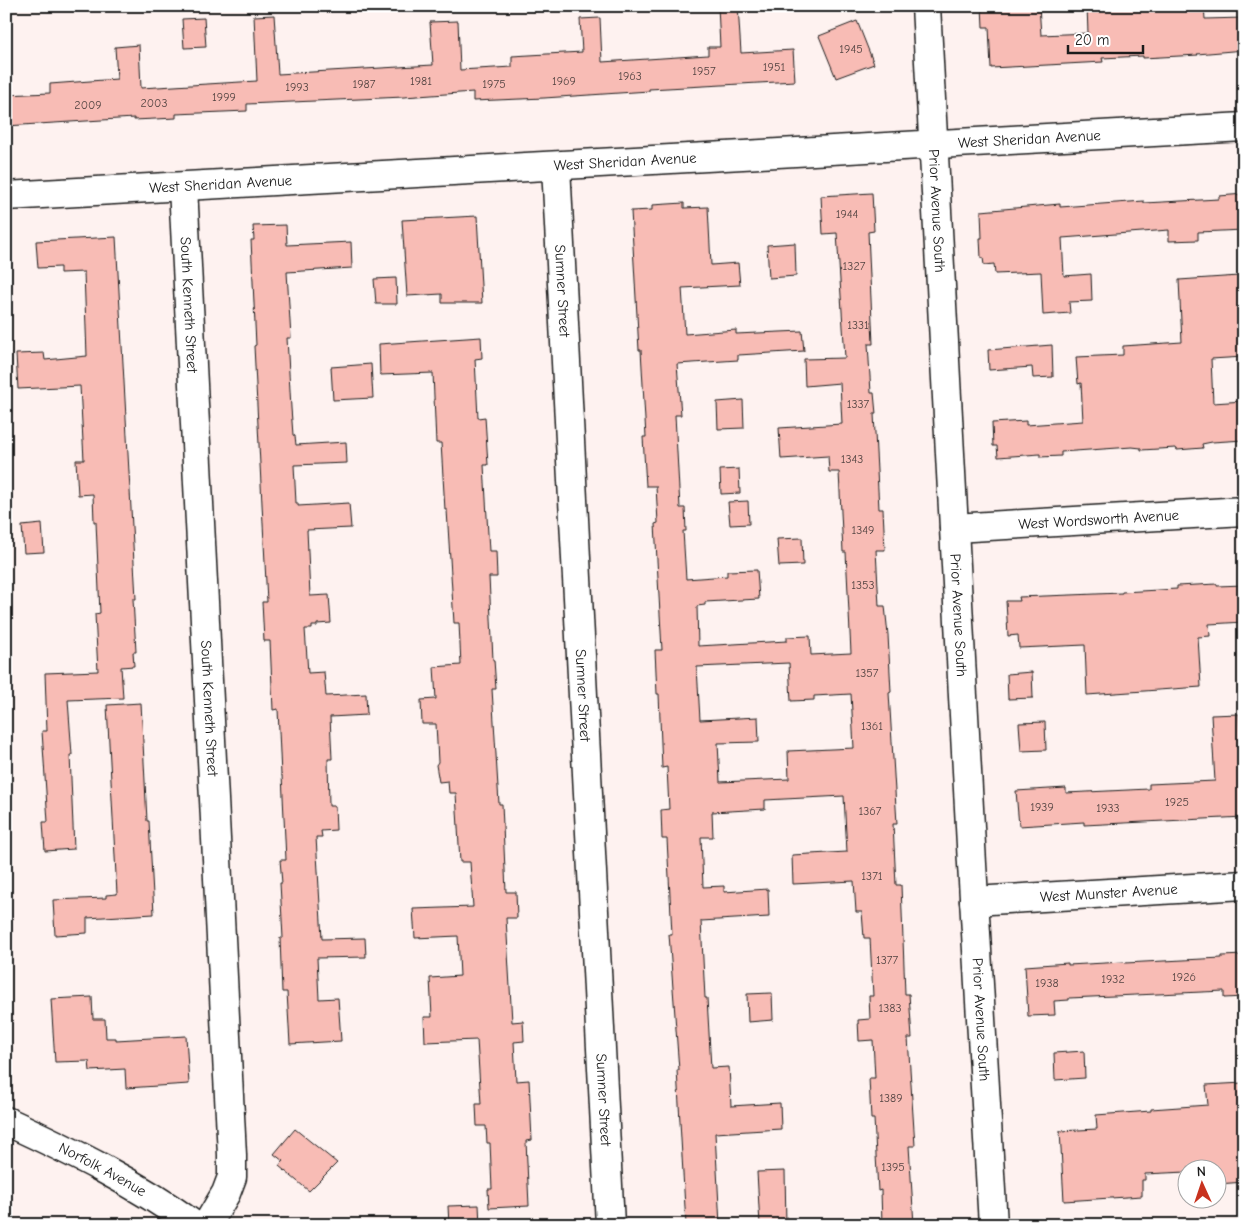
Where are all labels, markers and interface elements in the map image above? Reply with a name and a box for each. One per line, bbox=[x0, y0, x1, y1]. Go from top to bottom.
scale bar bbox=[1068, 22, 1142, 54]
text: 20 m bbox=[1075, 31, 1109, 49]
house number: 1945 bbox=[839, 42, 863, 56]
house number: 1951 bbox=[763, 60, 785, 74]
house number: 1957 bbox=[692, 64, 716, 78]
house number: 1963 bbox=[618, 69, 642, 83]
house number: 1981 bbox=[410, 74, 432, 88]
house number: 1969 bbox=[552, 74, 576, 88]
house number: 1987 bbox=[353, 77, 376, 91]
house number: 1975 bbox=[482, 77, 506, 91]
house number: 1993 bbox=[285, 80, 309, 94]
house number: 1999 bbox=[212, 90, 236, 104]
house number: 2003 bbox=[141, 96, 167, 110]
house number: 2009 bbox=[74, 98, 102, 112]
street label: West Sheridan Avenue bbox=[958, 126, 1102, 152]
street label: Prior Avenue South bbox=[925, 148, 949, 273]
street label: West Sheridan Avenue bbox=[553, 149, 697, 174]
street label: West Sheridan Avenue bbox=[149, 171, 293, 197]
house number: 1944 bbox=[836, 207, 859, 221]
street label: South Kenneth Street bbox=[177, 236, 201, 374]
street label: Sumner Street bbox=[551, 244, 574, 338]
house number: 1327 bbox=[843, 259, 866, 273]
house number: 1331 bbox=[847, 318, 869, 332]
house number: 1337 bbox=[847, 397, 870, 411]
house number: 1343 bbox=[841, 452, 863, 466]
street label: West Wordsworth Avenue bbox=[1018, 506, 1180, 533]
house number: 1349 bbox=[851, 523, 875, 537]
street label: Prior Avenue South bbox=[946, 553, 971, 677]
house number: 1353 bbox=[851, 578, 875, 592]
street label: South Kenneth Street bbox=[197, 640, 222, 778]
street label: Sumner Street bbox=[572, 649, 594, 743]
house number: 1357 bbox=[855, 666, 879, 680]
house number: 1361 bbox=[861, 719, 883, 733]
house number: 1925 bbox=[1165, 795, 1189, 809]
house number: 1939 bbox=[1030, 800, 1054, 814]
house number: 1933 bbox=[1096, 801, 1120, 815]
house number: 1367 bbox=[858, 804, 882, 818]
house number: 1371 bbox=[861, 869, 883, 883]
street label: West Munster Avenue bbox=[1039, 880, 1179, 906]
house number: 1377 bbox=[876, 953, 898, 967]
street label: Prior Avenue South bbox=[968, 957, 994, 1082]
house number: 1926 bbox=[1172, 970, 1196, 984]
house number: 1932 bbox=[1101, 972, 1125, 986]
house number: 1938 bbox=[1035, 976, 1059, 990]
house number: 1383 bbox=[878, 1001, 902, 1015]
street label: Sumner Street bbox=[592, 1053, 615, 1147]
house number: 1389 bbox=[879, 1091, 903, 1105]
street label: Norfolk Avenue bbox=[56, 1138, 150, 1201]
north arrow bbox=[1178, 1158, 1228, 1208]
house number: 1395 bbox=[881, 1160, 905, 1174]
text: N bbox=[1196, 1163, 1206, 1180]

